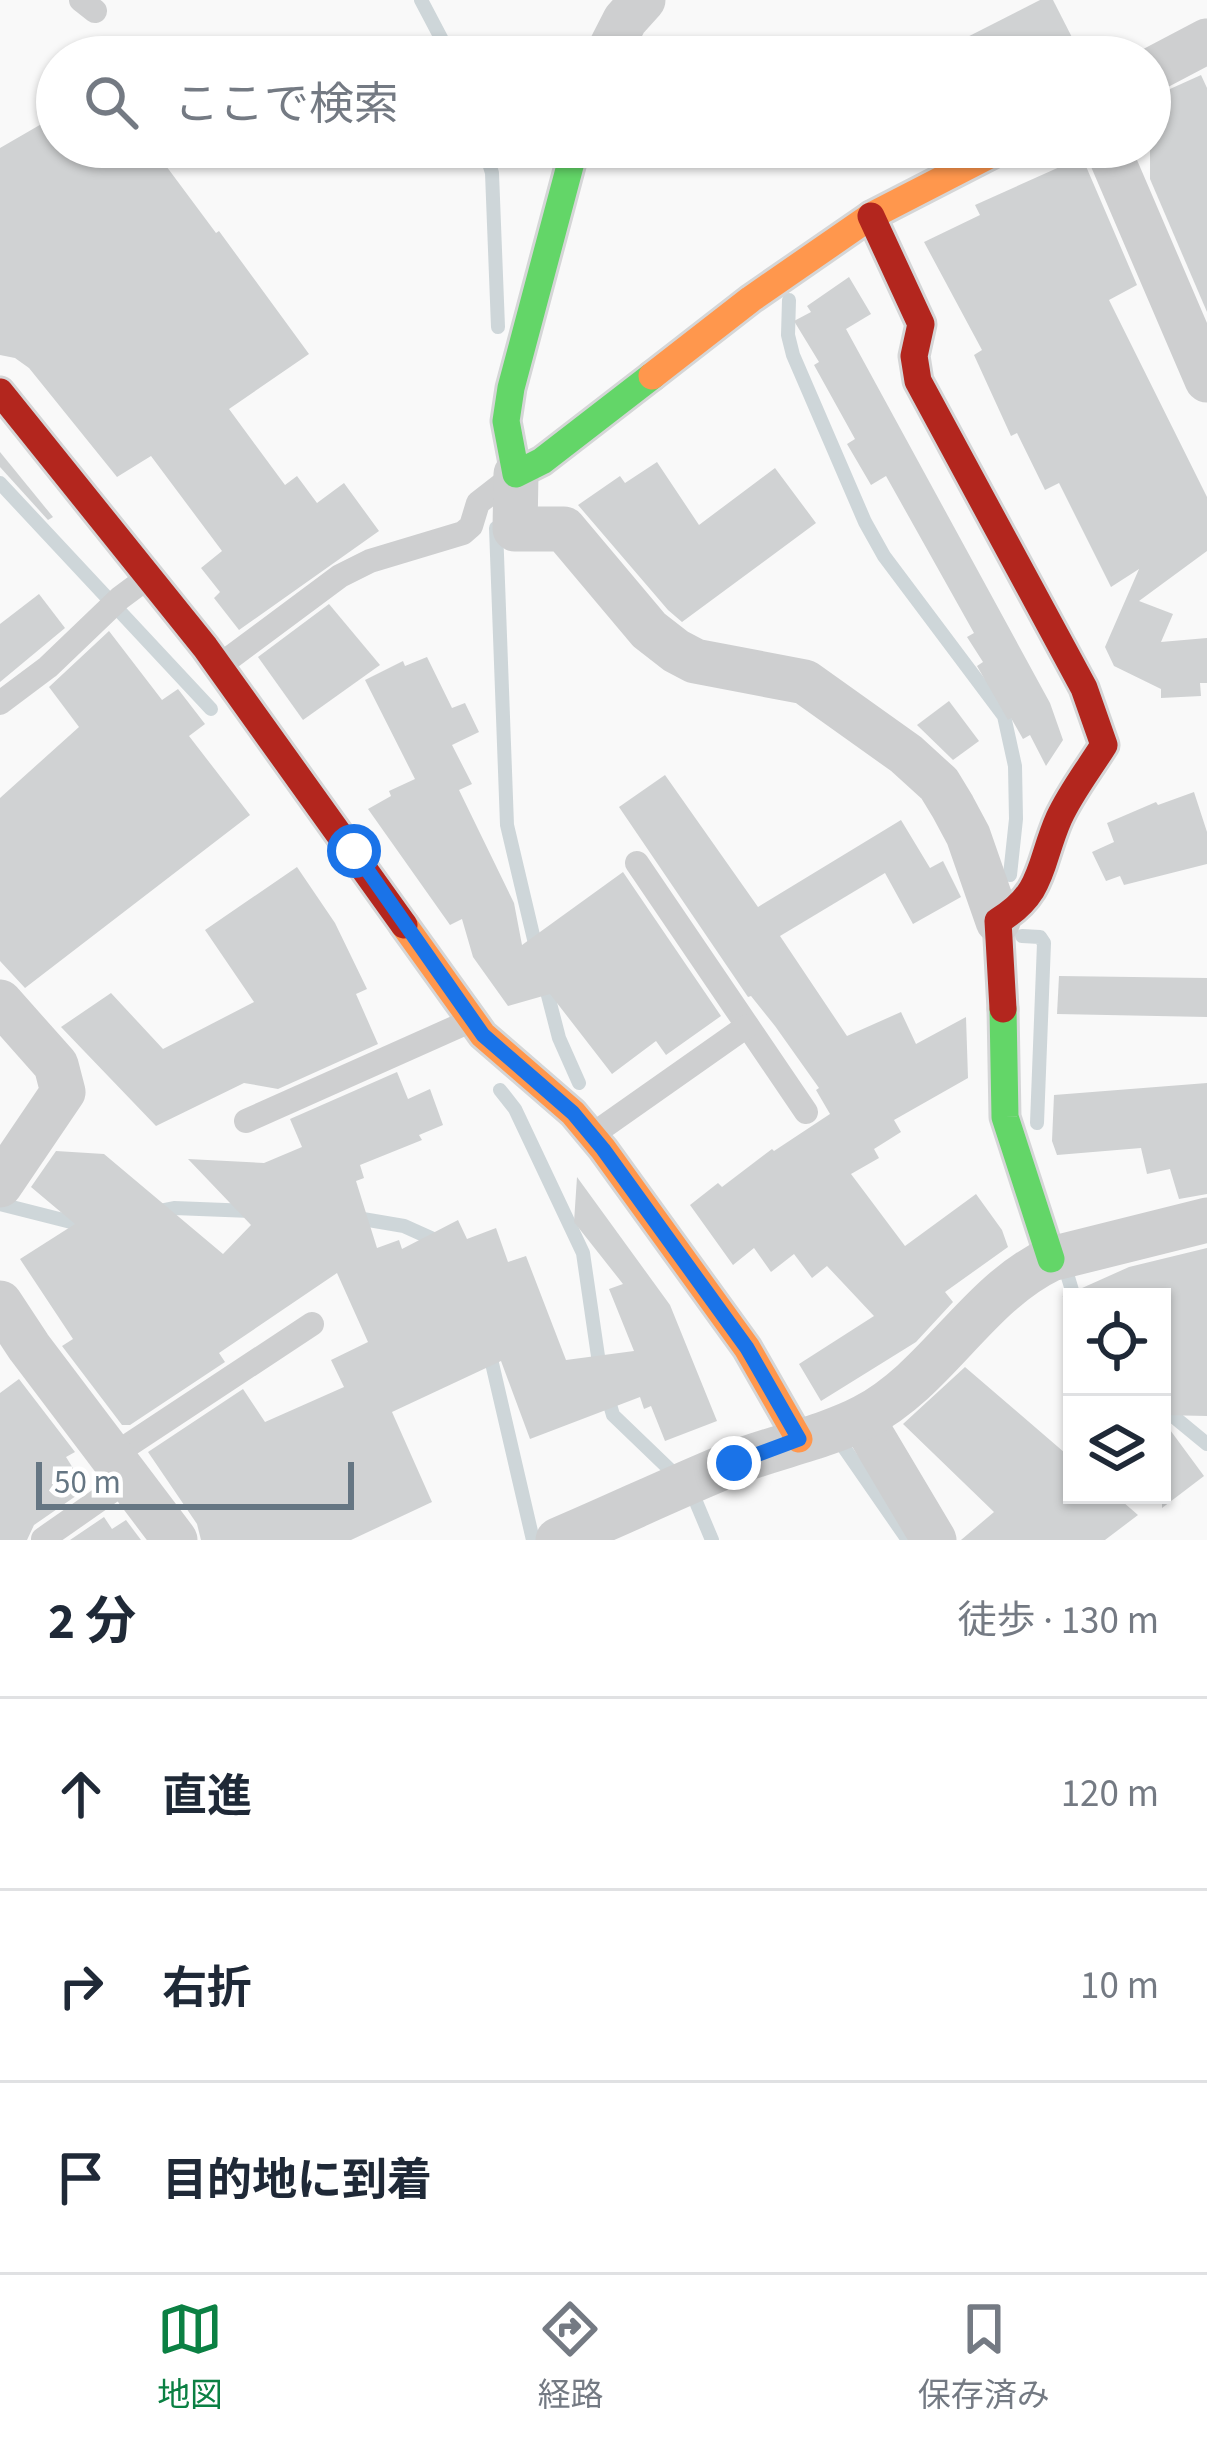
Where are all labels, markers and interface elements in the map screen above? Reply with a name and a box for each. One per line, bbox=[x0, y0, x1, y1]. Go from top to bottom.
search box bbox=[36, 36, 1171, 168]
icon: search bbox=[78, 69, 144, 135]
text: ここで検索 bbox=[174, 73, 399, 137]
route start bbox=[327, 824, 381, 878]
map controls bbox=[1063, 1288, 1171, 1504]
button: locate bbox=[1063, 1288, 1171, 1396]
button: layers bbox=[1063, 1396, 1171, 1504]
route end bbox=[707, 1436, 761, 1490]
scale bar bbox=[36, 1456, 354, 1509]
text: 50 m bbox=[54, 1459, 121, 1506]
text: 2 分 bbox=[48, 1586, 136, 1658]
text: 徒歩 · 130 m bbox=[957, 1593, 1159, 1649]
icon: ahead bbox=[48, 1761, 114, 1827]
text: 直進 bbox=[162, 1765, 252, 1829]
text: 120 m bbox=[1061, 1766, 1159, 1822]
icon: right bbox=[48, 1953, 114, 2019]
text: 右折 bbox=[162, 1957, 252, 2021]
text: 10 m bbox=[1080, 1958, 1159, 2014]
icon: arrive bbox=[48, 2145, 114, 2211]
text: 目的地に到着 bbox=[162, 2149, 432, 2213]
tab: 地図 bbox=[157, 2296, 223, 2419]
tab: 経路 bbox=[537, 2296, 603, 2419]
tab: 保存済み bbox=[918, 2296, 1050, 2419]

